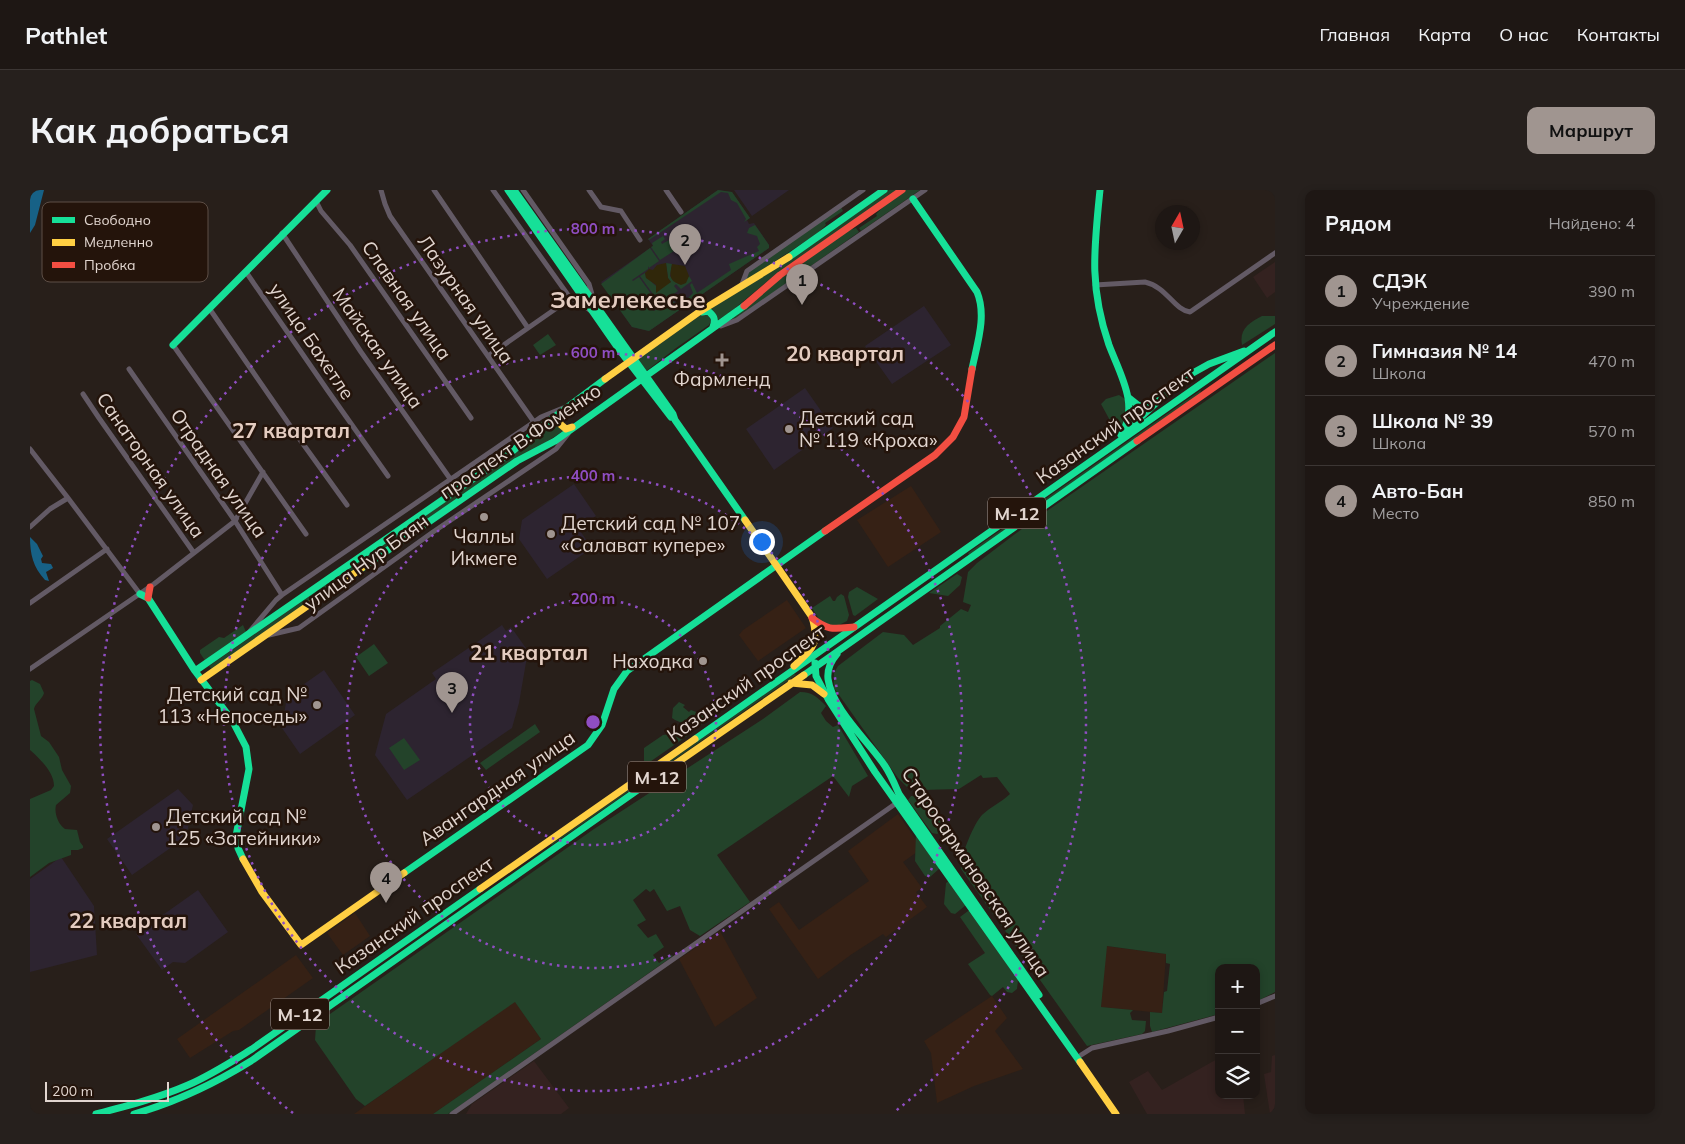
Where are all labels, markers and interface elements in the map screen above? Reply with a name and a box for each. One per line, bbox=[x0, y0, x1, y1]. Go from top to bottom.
text: Pathlet bbox=[25, 20, 107, 50]
text: Главная bbox=[1320, 23, 1390, 46]
text: Карта bbox=[1418, 23, 1471, 46]
text: О нас bbox=[1499, 23, 1549, 46]
text: Контакты bbox=[1577, 23, 1660, 46]
button: Маршрут bbox=[1527, 107, 1655, 154]
text: Как добраться bbox=[30, 108, 290, 152]
legend bbox=[42, 202, 208, 282]
north arrow bbox=[1155, 205, 1200, 250]
text: Рядом bbox=[1325, 210, 1392, 236]
text: Свободно bbox=[84, 211, 151, 229]
text: Найдено: 4 bbox=[1549, 213, 1635, 233]
text: 800 m bbox=[571, 219, 615, 238]
pin: 2 bbox=[669, 224, 701, 265]
street label: Лазурная улица bbox=[413, 230, 519, 368]
text: Медленно bbox=[84, 233, 153, 251]
street label: Славная улица bbox=[357, 236, 457, 364]
text: Пробка bbox=[84, 256, 136, 274]
pin: 1 bbox=[786, 264, 818, 305]
text: СДЭК bbox=[1372, 269, 1427, 293]
street label: улица Бахетле bbox=[264, 278, 360, 404]
text: 1 bbox=[1336, 281, 1346, 301]
text: 390 m bbox=[1588, 281, 1635, 301]
street label: Майская улица bbox=[328, 283, 428, 413]
district label: Замелекесье bbox=[550, 284, 706, 314]
text: Учреждение bbox=[1372, 293, 1470, 313]
text: Гимназия № 14 bbox=[1372, 339, 1517, 363]
district label: 20 квартал bbox=[786, 340, 904, 366]
text: 600 m bbox=[571, 343, 615, 362]
text: 2 bbox=[1336, 351, 1346, 371]
text: 470 m bbox=[1588, 351, 1635, 371]
marker: Фармленд bbox=[716, 354, 728, 366]
street label: Казанский проспект bbox=[1031, 361, 1199, 489]
text: Школа bbox=[1372, 363, 1426, 383]
place label: Фармленд bbox=[673, 367, 771, 391]
street label: проспект В.Фоменко bbox=[435, 378, 605, 504]
street label: Санаторная улица bbox=[92, 388, 210, 542]
street label: Отрадная улица bbox=[166, 404, 272, 542]
place label: Детский сад № 119 «Кроха» bbox=[799, 406, 937, 452]
text: Школа № 39 bbox=[1372, 409, 1493, 433]
district label: 27 квартал bbox=[232, 417, 350, 443]
text: 3 bbox=[1336, 421, 1346, 441]
text: 570 m bbox=[1588, 421, 1635, 441]
marker: Детский сад № 119 «Кроха» bbox=[783, 423, 795, 435]
text: Школа bbox=[1372, 433, 1426, 453]
text: 400 m bbox=[571, 466, 615, 485]
text: Авто-Бан bbox=[1372, 479, 1464, 503]
text: 4 bbox=[1336, 491, 1346, 511]
text: 850 m bbox=[1588, 491, 1635, 511]
road number: М-12 bbox=[988, 497, 1046, 528]
text: Место bbox=[1372, 503, 1419, 523]
street label: улица Нур Баян bbox=[299, 509, 433, 615]
marker: Чаллы Икмеге bbox=[478, 511, 490, 523]
place label: Детский сад № 107 «Салават купере» bbox=[561, 511, 740, 557]
place label: Чаллы Икмеге bbox=[451, 524, 517, 570]
marker: Детский сад № 107 «Салават купере» bbox=[545, 528, 557, 540]
your location bbox=[749, 529, 775, 555]
text: 200 m bbox=[571, 589, 615, 608]
street label: Казанский проспект bbox=[662, 619, 830, 747]
district label: 21 квартал bbox=[470, 639, 588, 665]
place label: Находка bbox=[612, 649, 693, 673]
marker: Находка bbox=[697, 655, 709, 667]
pin: 3 bbox=[436, 672, 468, 713]
place label: Детский сад № 113 «Непоседы» bbox=[158, 682, 307, 728]
marker: Детский сад № 113 «Непоседы» bbox=[311, 699, 323, 711]
centre of rings bbox=[584, 713, 602, 731]
street label: Авангардная улица bbox=[415, 725, 579, 851]
road number: М-12 bbox=[628, 762, 686, 792]
street label: Старосармановская улица bbox=[897, 762, 1055, 982]
place label: Детский сад № 125 «Затейники» bbox=[166, 804, 321, 850]
marker: Детский сад № 125 «Затейники» bbox=[150, 821, 162, 833]
street label: Казанский проспект bbox=[330, 851, 498, 979]
pin: 4 bbox=[370, 862, 402, 903]
district label: 22 квартал bbox=[69, 907, 187, 933]
map controls bbox=[1215, 964, 1260, 1099]
button: + bbox=[1215, 964, 1260, 1009]
road number: М-12 bbox=[271, 999, 329, 1030]
button: − bbox=[1215, 1009, 1260, 1054]
button: layers bbox=[1215, 1054, 1260, 1099]
scale bar bbox=[45, 1079, 169, 1102]
text: 200 m bbox=[52, 1082, 93, 1100]

